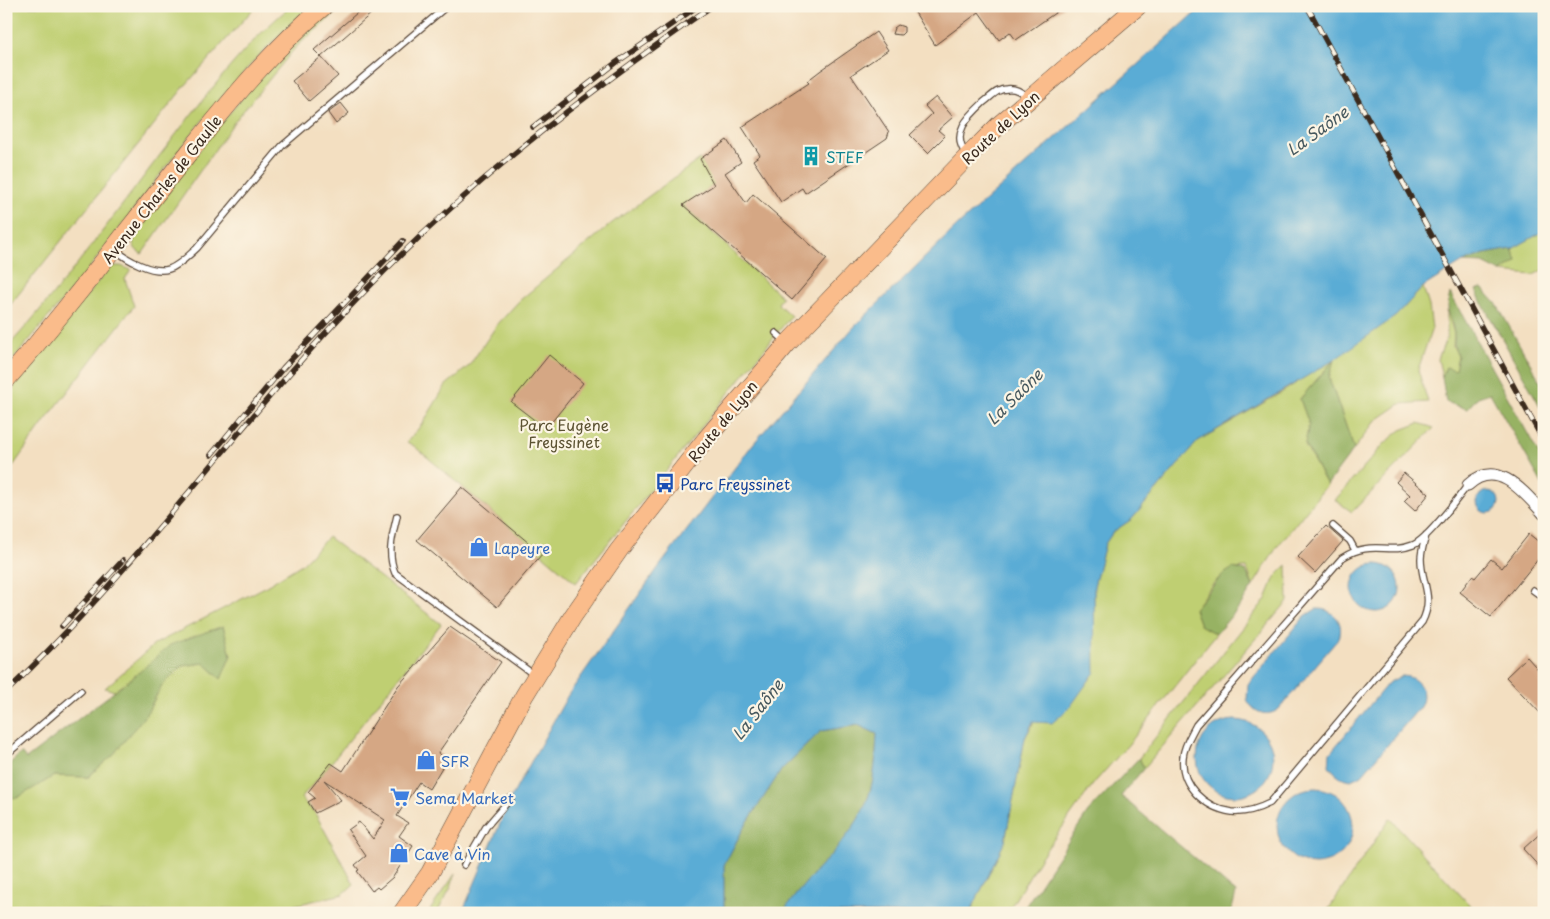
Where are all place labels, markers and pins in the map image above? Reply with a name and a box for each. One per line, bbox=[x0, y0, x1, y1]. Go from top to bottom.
building icon: STEF bbox=[800, 145, 822, 167]
place label: STEF bbox=[826, 145, 864, 168]
bus stop icon: Parc Freyssinet bbox=[654, 472, 676, 494]
place label: Parc Freyssinet bbox=[680, 472, 790, 495]
shop icon: Lapeyre bbox=[468, 536, 490, 558]
place label: Lapeyre bbox=[494, 536, 550, 559]
shop icon: SFR bbox=[415, 749, 437, 771]
place label: SFR bbox=[441, 749, 469, 772]
supermarket icon: Sema Market bbox=[389, 786, 411, 808]
place label: Sema Market bbox=[415, 786, 514, 809]
shop icon: Cave à Vin bbox=[388, 842, 410, 864]
place label: Cave à Vin bbox=[414, 842, 491, 865]

